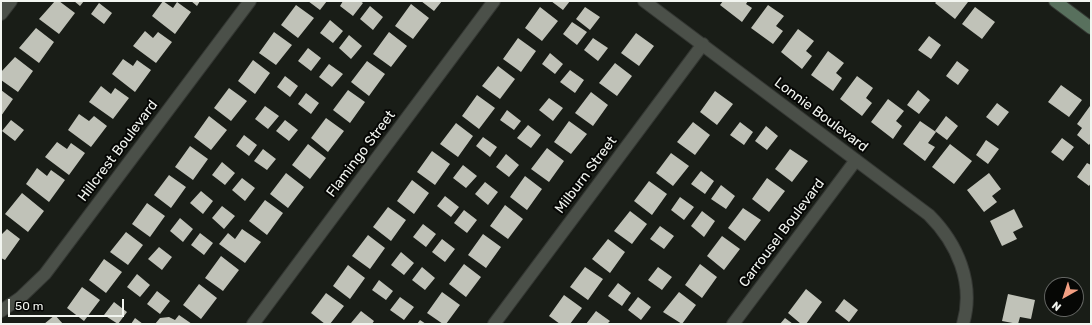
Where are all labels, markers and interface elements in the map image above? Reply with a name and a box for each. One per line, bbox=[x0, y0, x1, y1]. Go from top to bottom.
street label: Lonnie Boulevard bbox=[771, 74, 871, 156]
street label: Hillcrest Boulevard bbox=[74, 97, 162, 205]
street label: Flamingo Street bbox=[323, 107, 399, 201]
street label: Milburn Street bbox=[551, 133, 621, 217]
street label: Carrousel Boulevard bbox=[736, 175, 828, 291]
north arrow bbox=[1044, 277, 1084, 317]
scale bar bbox=[10, 291, 126, 317]
text: N bbox=[1050, 298, 1064, 313]
text: 50 m bbox=[15, 299, 43, 313]

